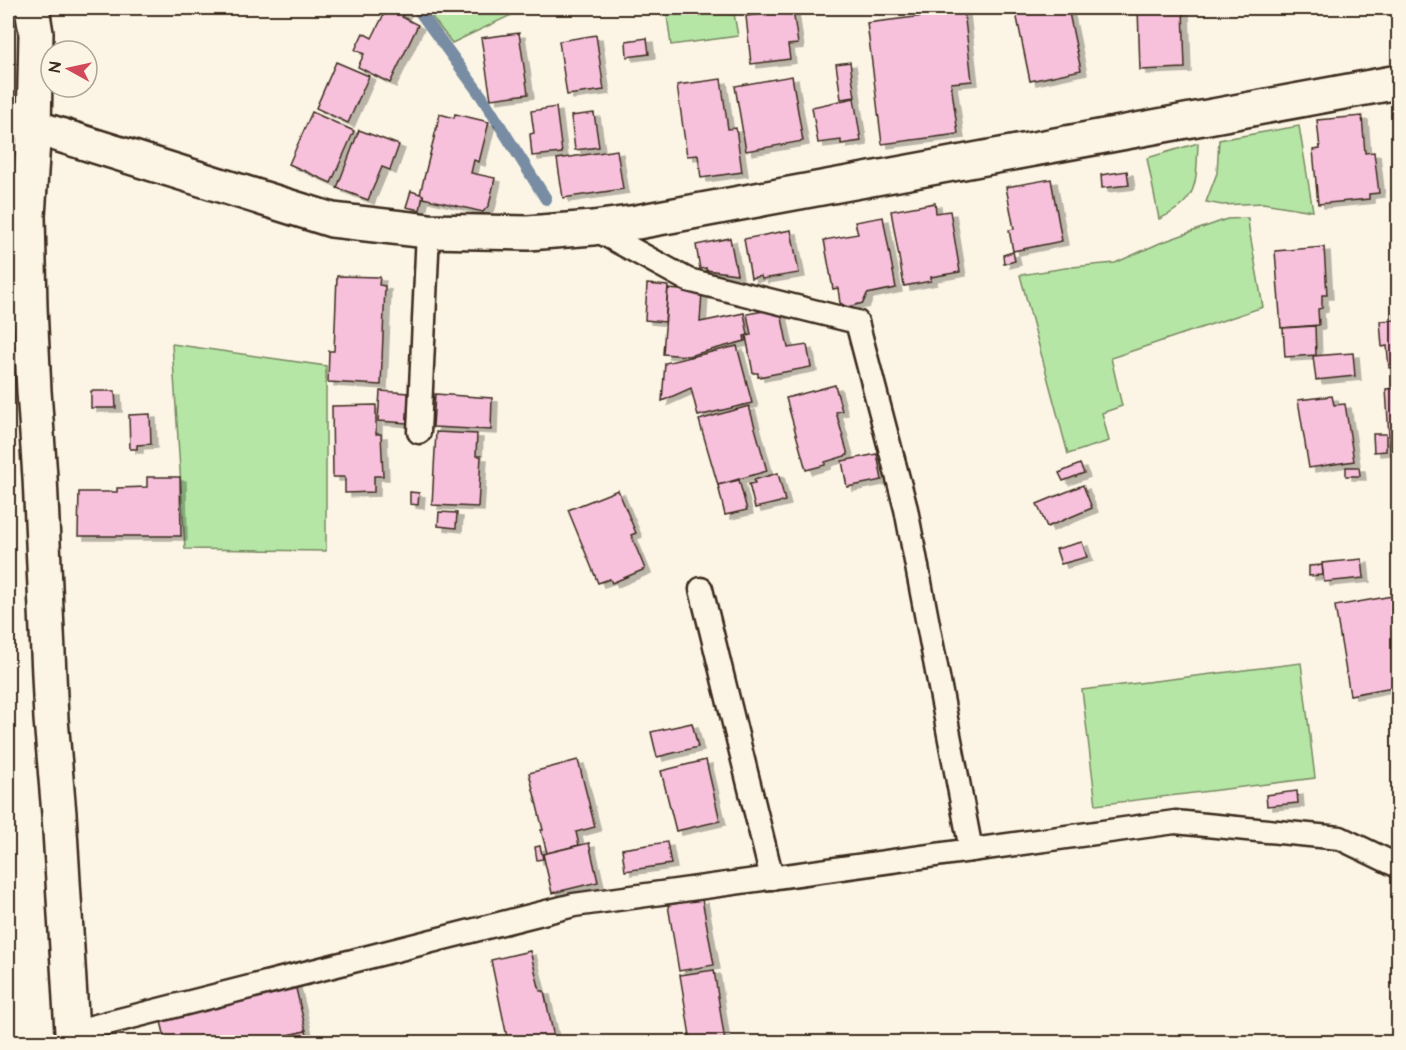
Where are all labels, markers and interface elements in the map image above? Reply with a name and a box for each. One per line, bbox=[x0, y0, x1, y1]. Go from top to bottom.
north arrow bbox=[39, 39, 99, 99]
text: N bbox=[44, 61, 67, 74]

